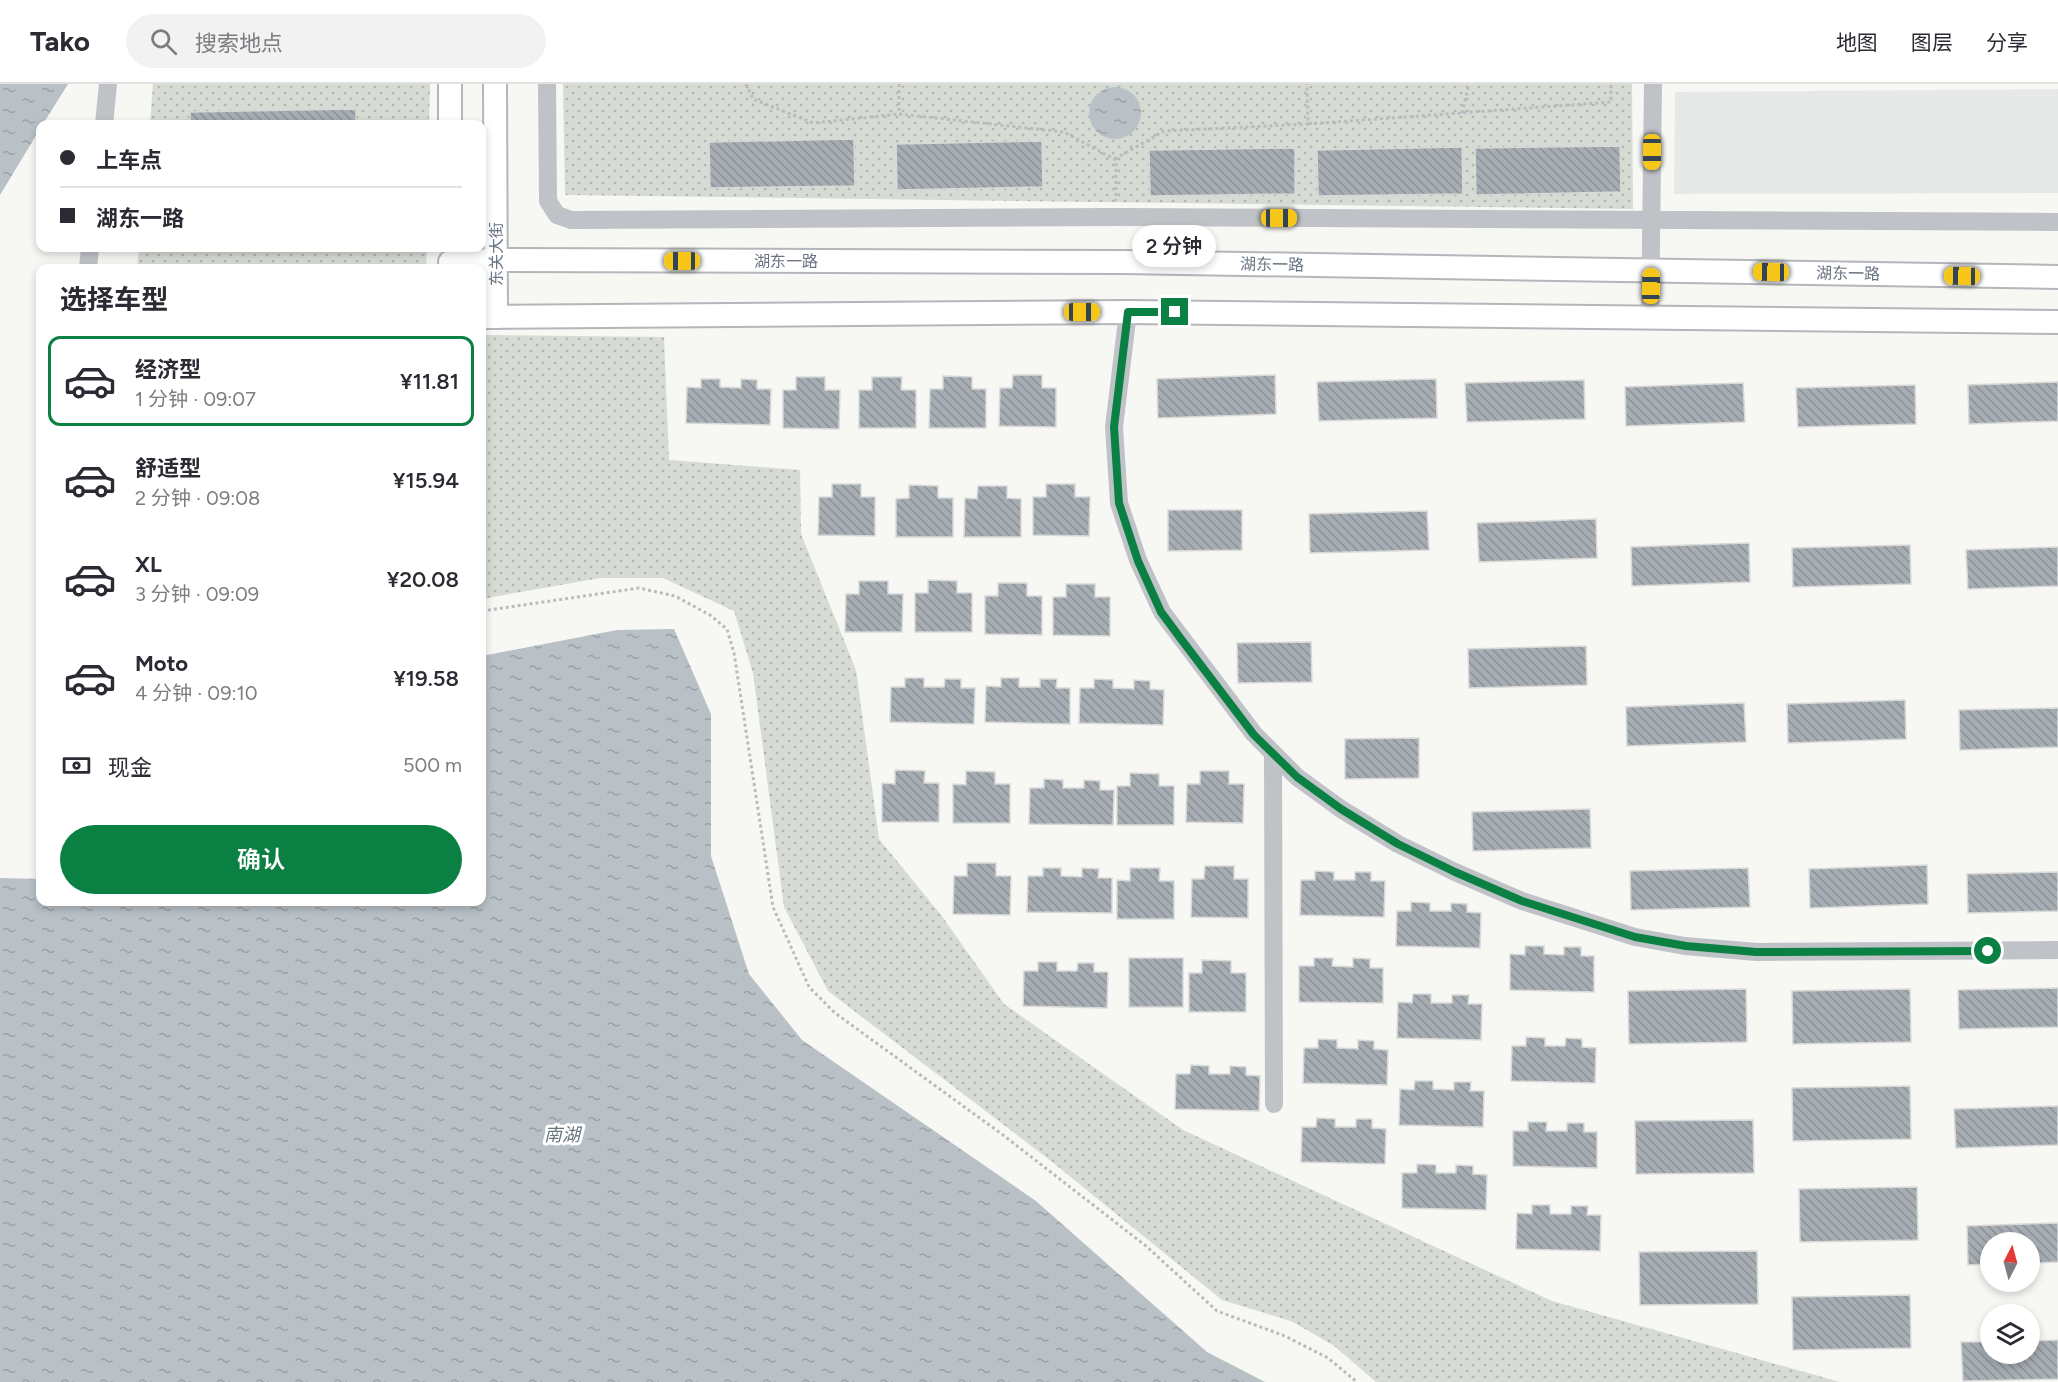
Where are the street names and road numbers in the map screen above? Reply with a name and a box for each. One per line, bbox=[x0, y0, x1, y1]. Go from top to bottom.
street label: 东关大街 bbox=[487, 222, 506, 286]
street label: 湖东一路 bbox=[754, 252, 818, 271]
street label: 湖东一路 bbox=[1240, 254, 1304, 275]
street label: 湖东一路 bbox=[1816, 263, 1880, 284]

